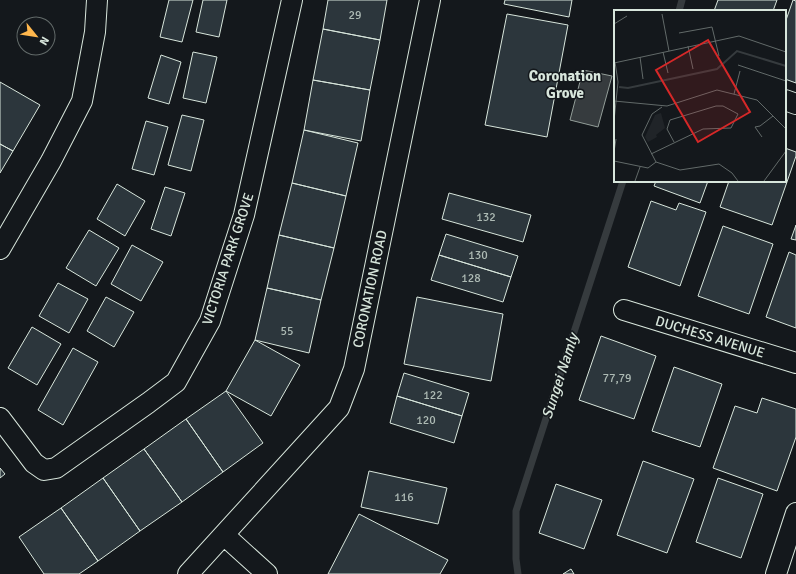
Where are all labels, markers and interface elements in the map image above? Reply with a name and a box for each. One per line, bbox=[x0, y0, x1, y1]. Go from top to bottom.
house number: 29 bbox=[349, 8, 361, 23]
inset map bbox=[614, 10, 786, 182]
north arrow bbox=[16, 16, 56, 56]
text: N bbox=[37, 34, 52, 47]
district label: Coronation Grove bbox=[529, 67, 601, 102]
street label: VICTORIA PARK GROVE bbox=[199, 191, 257, 327]
house number: 132 bbox=[476, 210, 496, 225]
street label: CORONATION ROAD bbox=[349, 229, 391, 349]
house number: 130 bbox=[468, 248, 488, 263]
house number: 128 bbox=[461, 271, 481, 286]
street label: DUCHESS AVENUE bbox=[653, 312, 767, 362]
house number: 55 bbox=[281, 324, 293, 339]
water label: Sungei Namly bbox=[538, 329, 583, 421]
house number: 77,79 bbox=[602, 371, 632, 386]
house number: 122 bbox=[423, 388, 443, 403]
house number: 120 bbox=[416, 413, 436, 428]
house number: 116 bbox=[394, 490, 414, 505]

